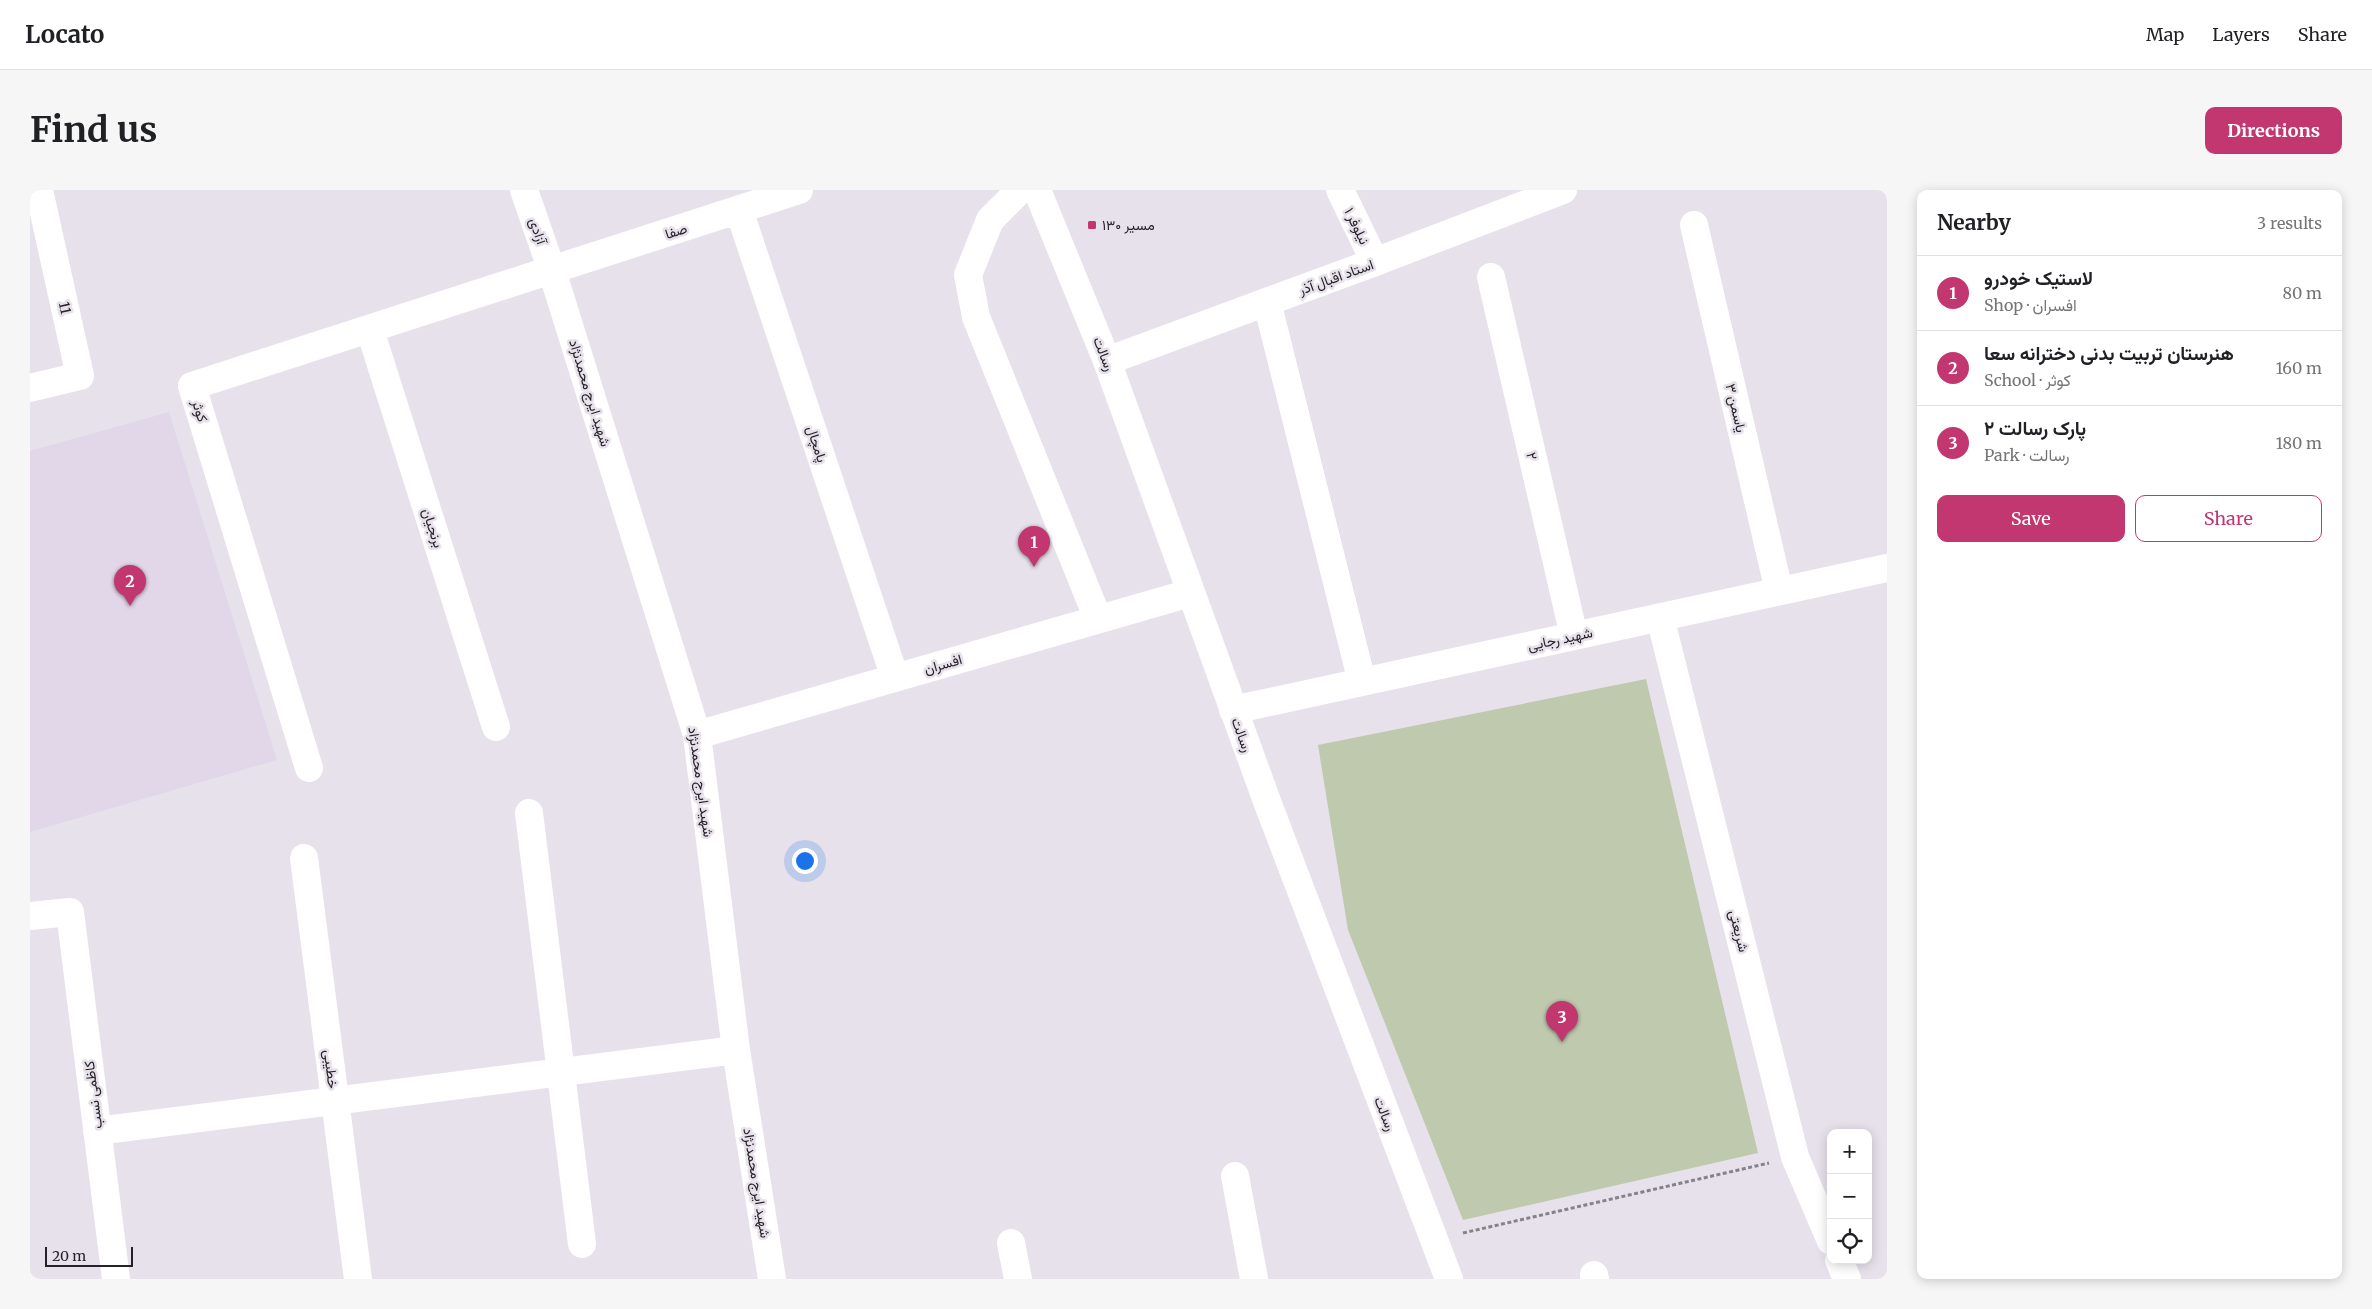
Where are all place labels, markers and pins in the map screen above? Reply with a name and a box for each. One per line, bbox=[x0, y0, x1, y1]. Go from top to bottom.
place label: مسیر ۱۳۰ bbox=[1102, 216, 1155, 234]
marker: مسیر ۱۳۰ bbox=[1086, 219, 1098, 231]
pin: 1 bbox=[1018, 526, 1050, 567]
pin: 2 bbox=[114, 565, 146, 606]
pin: 3 bbox=[1546, 1001, 1578, 1042]

